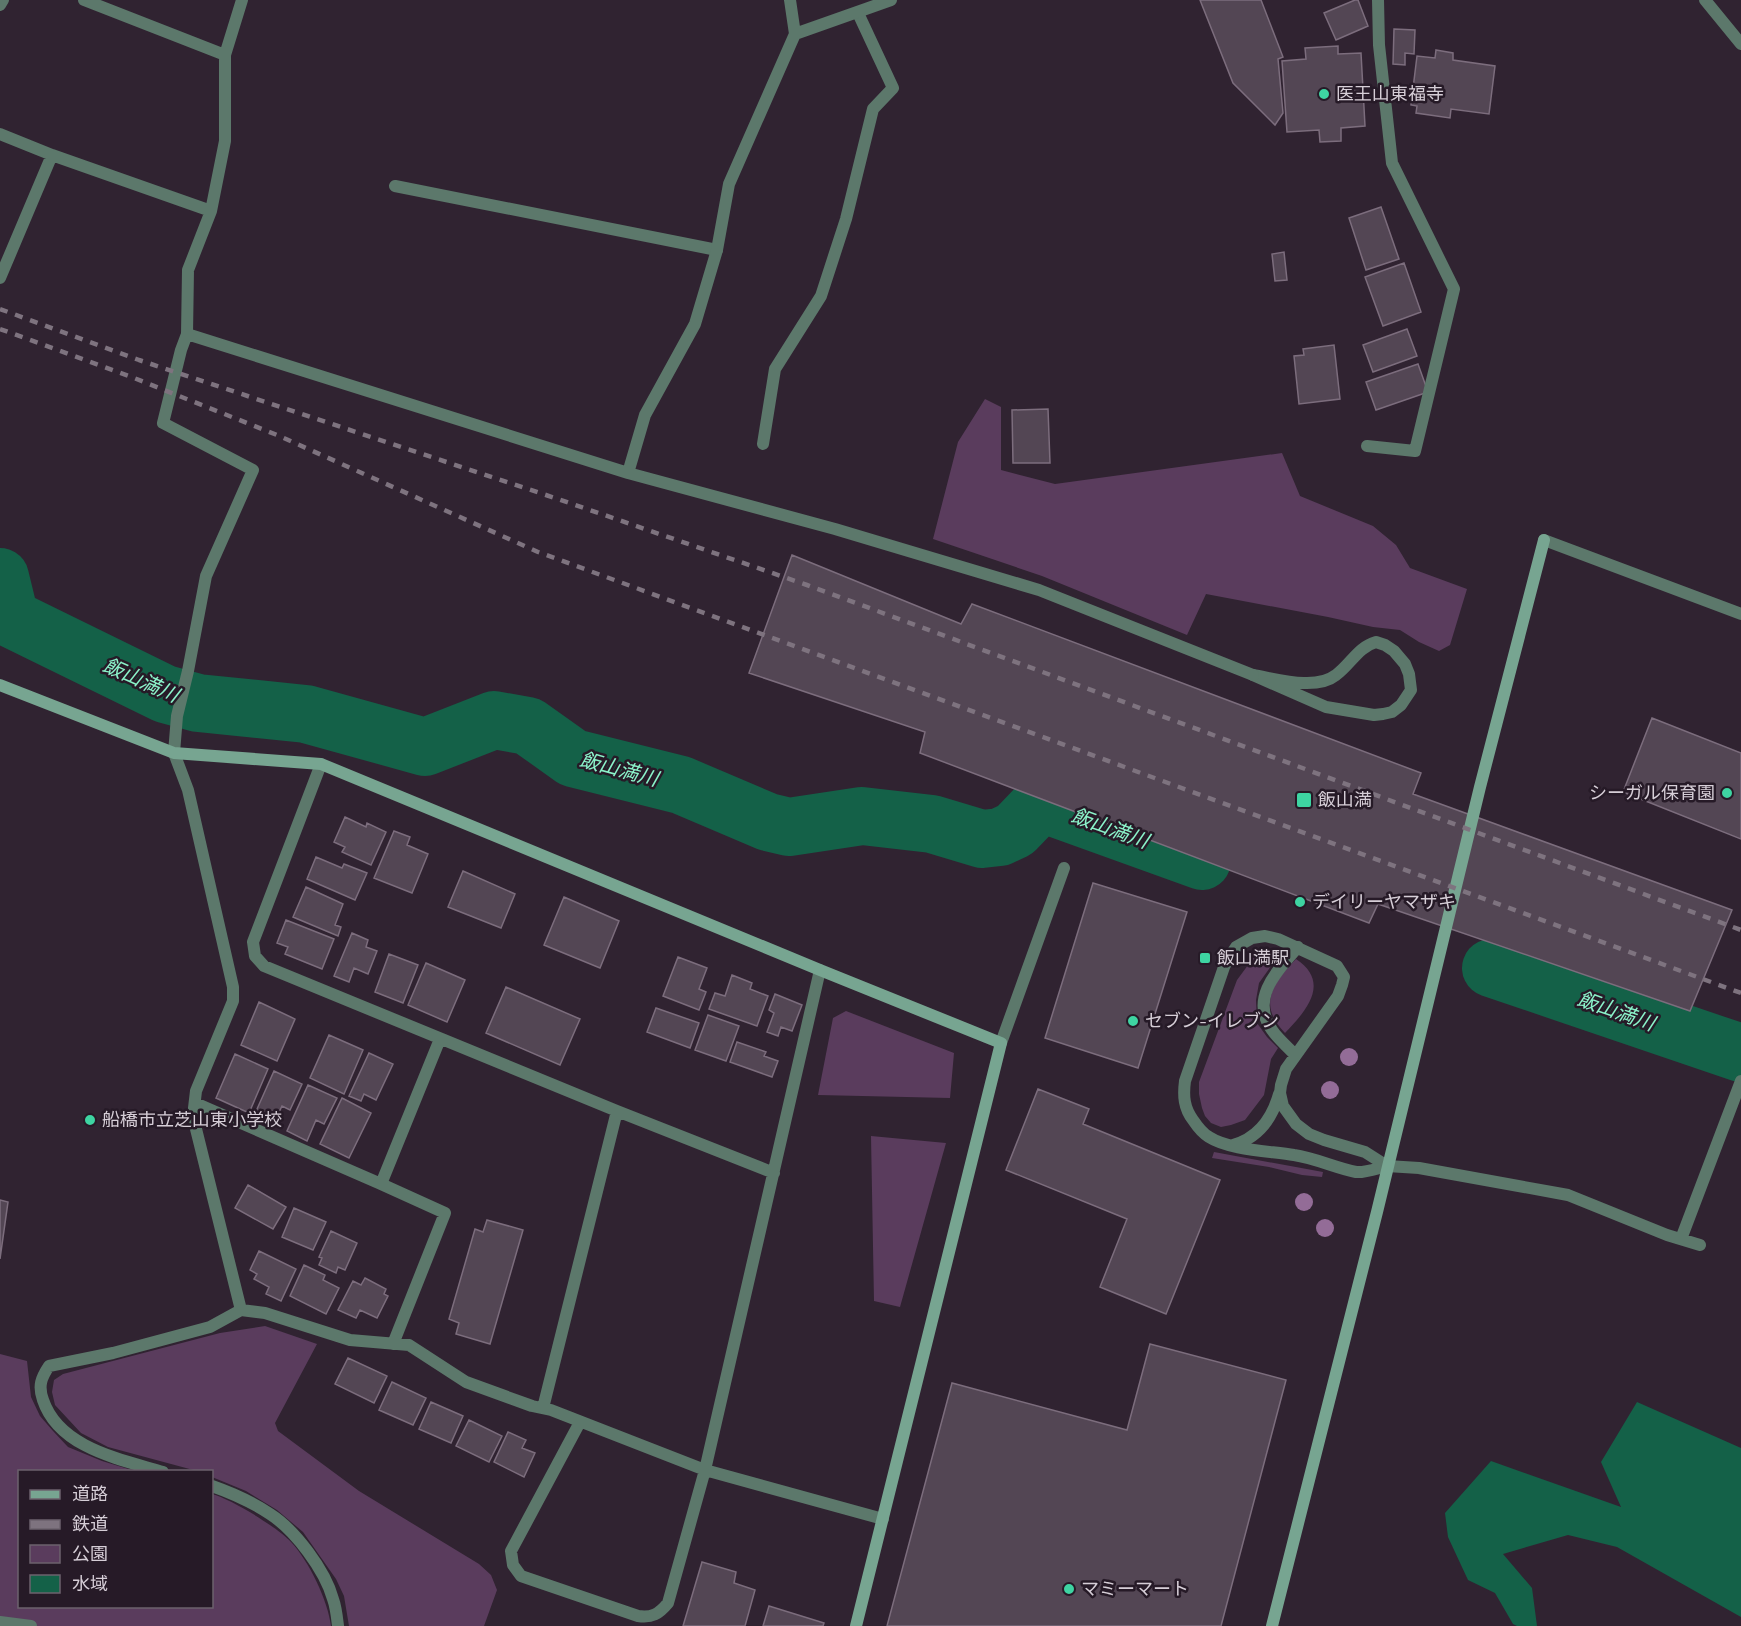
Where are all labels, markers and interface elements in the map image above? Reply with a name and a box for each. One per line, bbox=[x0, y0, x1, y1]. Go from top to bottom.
place label: 医王山東福寺 bbox=[1336, 82, 1444, 104]
marker: 医王山東福寺 bbox=[1317, 87, 1331, 101]
water label: 飯山満川 bbox=[100, 652, 185, 707]
water label: 飯山満川 bbox=[578, 746, 663, 790]
place label: シーガル保育園 bbox=[1589, 781, 1715, 803]
marker: シーガル保育園 bbox=[1720, 786, 1734, 800]
place label: 飯山満 bbox=[1318, 788, 1372, 810]
marker: 飯山満 bbox=[1295, 791, 1313, 809]
water label: 飯山満川 bbox=[1069, 802, 1154, 853]
place label: デイリーヤマザキ bbox=[1312, 890, 1456, 912]
marker: デイリーヤマザキ bbox=[1293, 895, 1307, 909]
place label: 飯山満駅 bbox=[1217, 946, 1289, 968]
marker: 飯山満駅 bbox=[1198, 951, 1212, 965]
water label: 飯山満川 bbox=[1575, 986, 1660, 1035]
place label: セブン-イレブン bbox=[1145, 1009, 1279, 1031]
marker: セブン-イレブン bbox=[1126, 1014, 1140, 1028]
place label: 船橋市立芝山東小学校 bbox=[102, 1108, 282, 1130]
marker: 船橋市立芝山東小学校 bbox=[83, 1113, 97, 1127]
legend bbox=[18, 1470, 213, 1608]
text: 道路 bbox=[72, 1482, 108, 1504]
text: 鉄道 bbox=[72, 1512, 108, 1534]
text: 公園 bbox=[72, 1542, 108, 1564]
text: 水域 bbox=[72, 1572, 108, 1594]
place label: マミーマート bbox=[1081, 1577, 1189, 1599]
marker: マミーマート bbox=[1062, 1582, 1076, 1596]

